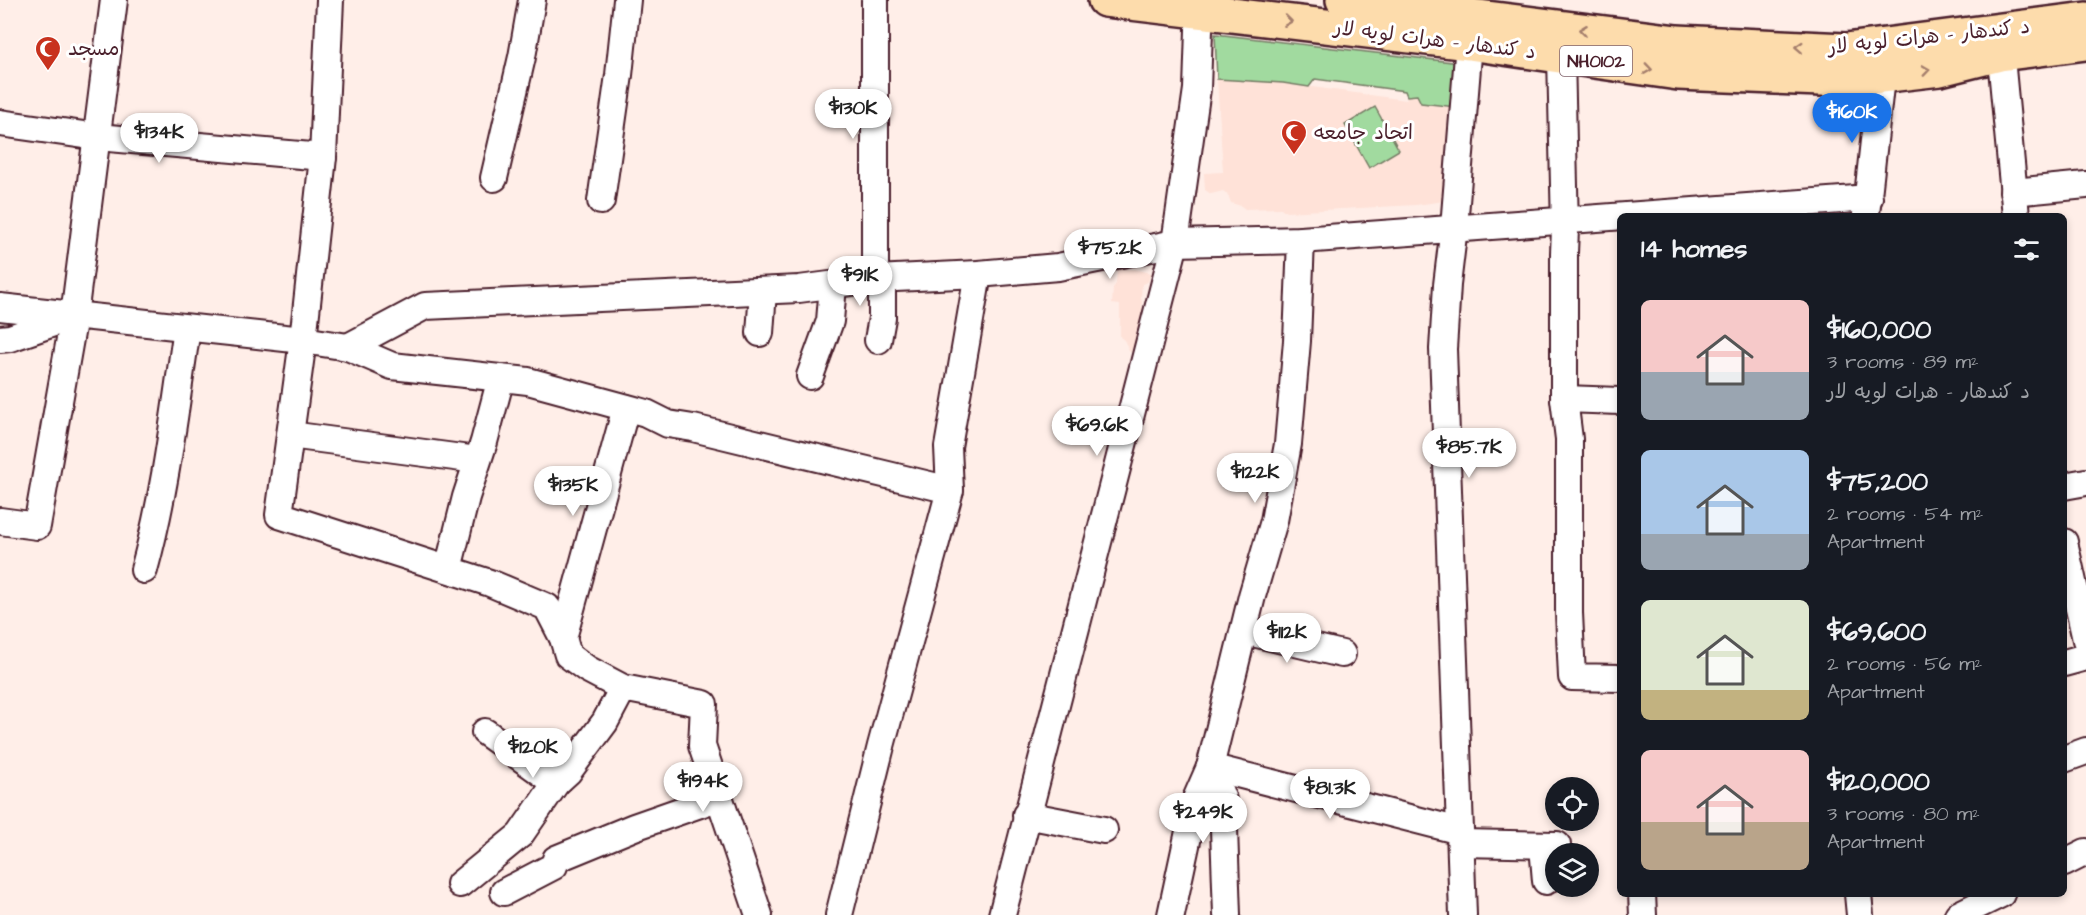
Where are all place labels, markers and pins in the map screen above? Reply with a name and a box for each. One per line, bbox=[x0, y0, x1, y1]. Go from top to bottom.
mosque icon: مسجد bbox=[33, 34, 63, 72]
place label: مسجد bbox=[68, 35, 119, 63]
pin: $130K bbox=[811, 89, 895, 140]
pin: $160K bbox=[1810, 93, 1894, 144]
pin: $134K bbox=[117, 113, 201, 164]
mosque icon: اتحاد جامعه bbox=[1279, 118, 1309, 156]
place label: اتحاد جامعه bbox=[1314, 119, 1413, 147]
pin: $75.2K bbox=[1061, 229, 1159, 280]
pin: $91K bbox=[824, 256, 896, 307]
pin: $69.6K bbox=[1048, 406, 1146, 457]
pin: $85.7K bbox=[1420, 428, 1518, 479]
pin: $122K bbox=[1213, 453, 1297, 504]
pin: $135K bbox=[531, 466, 615, 517]
pin: $112K bbox=[1245, 613, 1329, 664]
pin: $120K bbox=[491, 728, 575, 779]
pin: $194K bbox=[661, 762, 745, 813]
pin: $81.3K bbox=[1281, 769, 1379, 820]
pin: $249K bbox=[1161, 793, 1245, 844]

